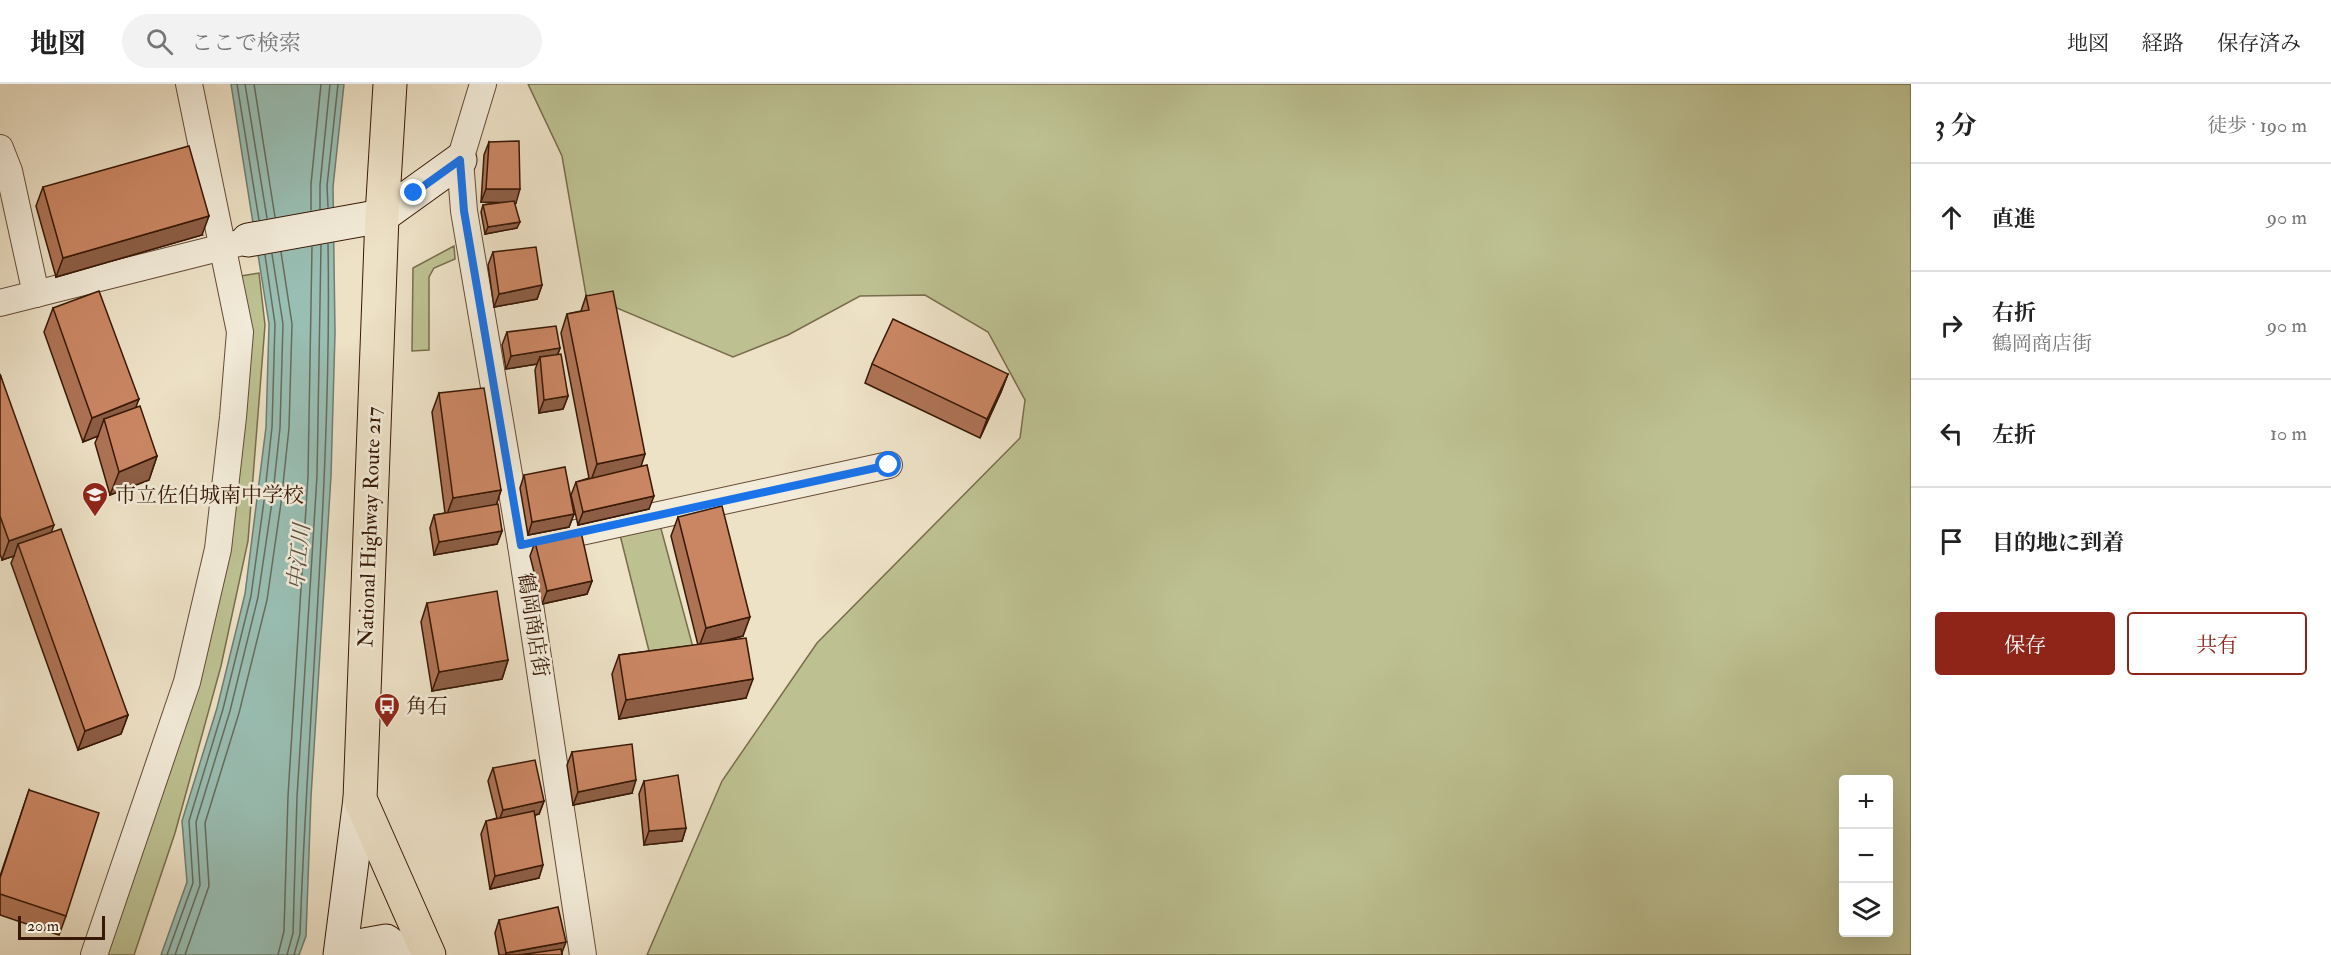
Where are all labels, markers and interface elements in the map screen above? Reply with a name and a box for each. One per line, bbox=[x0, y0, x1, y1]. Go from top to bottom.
search box bbox=[122, 14, 542, 68]
icon: search bbox=[143, 25, 176, 58]
text: 地図 bbox=[30, 27, 86, 62]
text: ここで検索 bbox=[191, 29, 301, 57]
text: 地図 bbox=[2067, 30, 2109, 57]
text: 経路 bbox=[2142, 30, 2184, 57]
text: 保存済み bbox=[2217, 30, 2301, 57]
text: 3 分 bbox=[1935, 110, 1976, 142]
text: 徒歩 · 190 m bbox=[2207, 113, 2307, 138]
route end bbox=[400, 179, 426, 205]
icon: ahead bbox=[1935, 201, 1968, 234]
text: 直進 bbox=[1992, 205, 2036, 233]
text: 90 m bbox=[2267, 205, 2307, 230]
text: 右折 bbox=[1992, 299, 2036, 327]
icon: right bbox=[1935, 309, 1968, 342]
text: 90 m bbox=[2267, 313, 2307, 338]
text: 鶴岡商店街 bbox=[1992, 331, 2092, 356]
street label: National Highway Route 217 bbox=[352, 406, 388, 648]
icon: left bbox=[1935, 417, 1968, 450]
text: 左折 bbox=[1992, 421, 2036, 449]
text: 10 m bbox=[2270, 421, 2307, 446]
route start bbox=[875, 451, 901, 477]
school or university icon: 市立佐伯城南中学校 bbox=[80, 480, 110, 518]
place label: 市立佐伯城南中学校 bbox=[115, 482, 304, 509]
water label: 中江川 bbox=[282, 521, 317, 591]
icon: arrive bbox=[1935, 525, 1968, 558]
text: 目的地に到着 bbox=[1992, 529, 2124, 557]
street label: 鶴岡商店街 bbox=[511, 571, 555, 679]
button: 保存 bbox=[1935, 612, 2115, 675]
button: 共有 bbox=[2127, 612, 2307, 675]
bus stop icon: 角石 bbox=[372, 691, 402, 729]
place label: 角石 bbox=[406, 693, 448, 720]
map controls bbox=[1839, 775, 1893, 937]
button: + bbox=[1839, 775, 1893, 829]
button: − bbox=[1839, 829, 1893, 883]
button: layers bbox=[1839, 883, 1893, 937]
scale bar bbox=[18, 913, 105, 940]
text: 20 m bbox=[27, 916, 59, 936]

